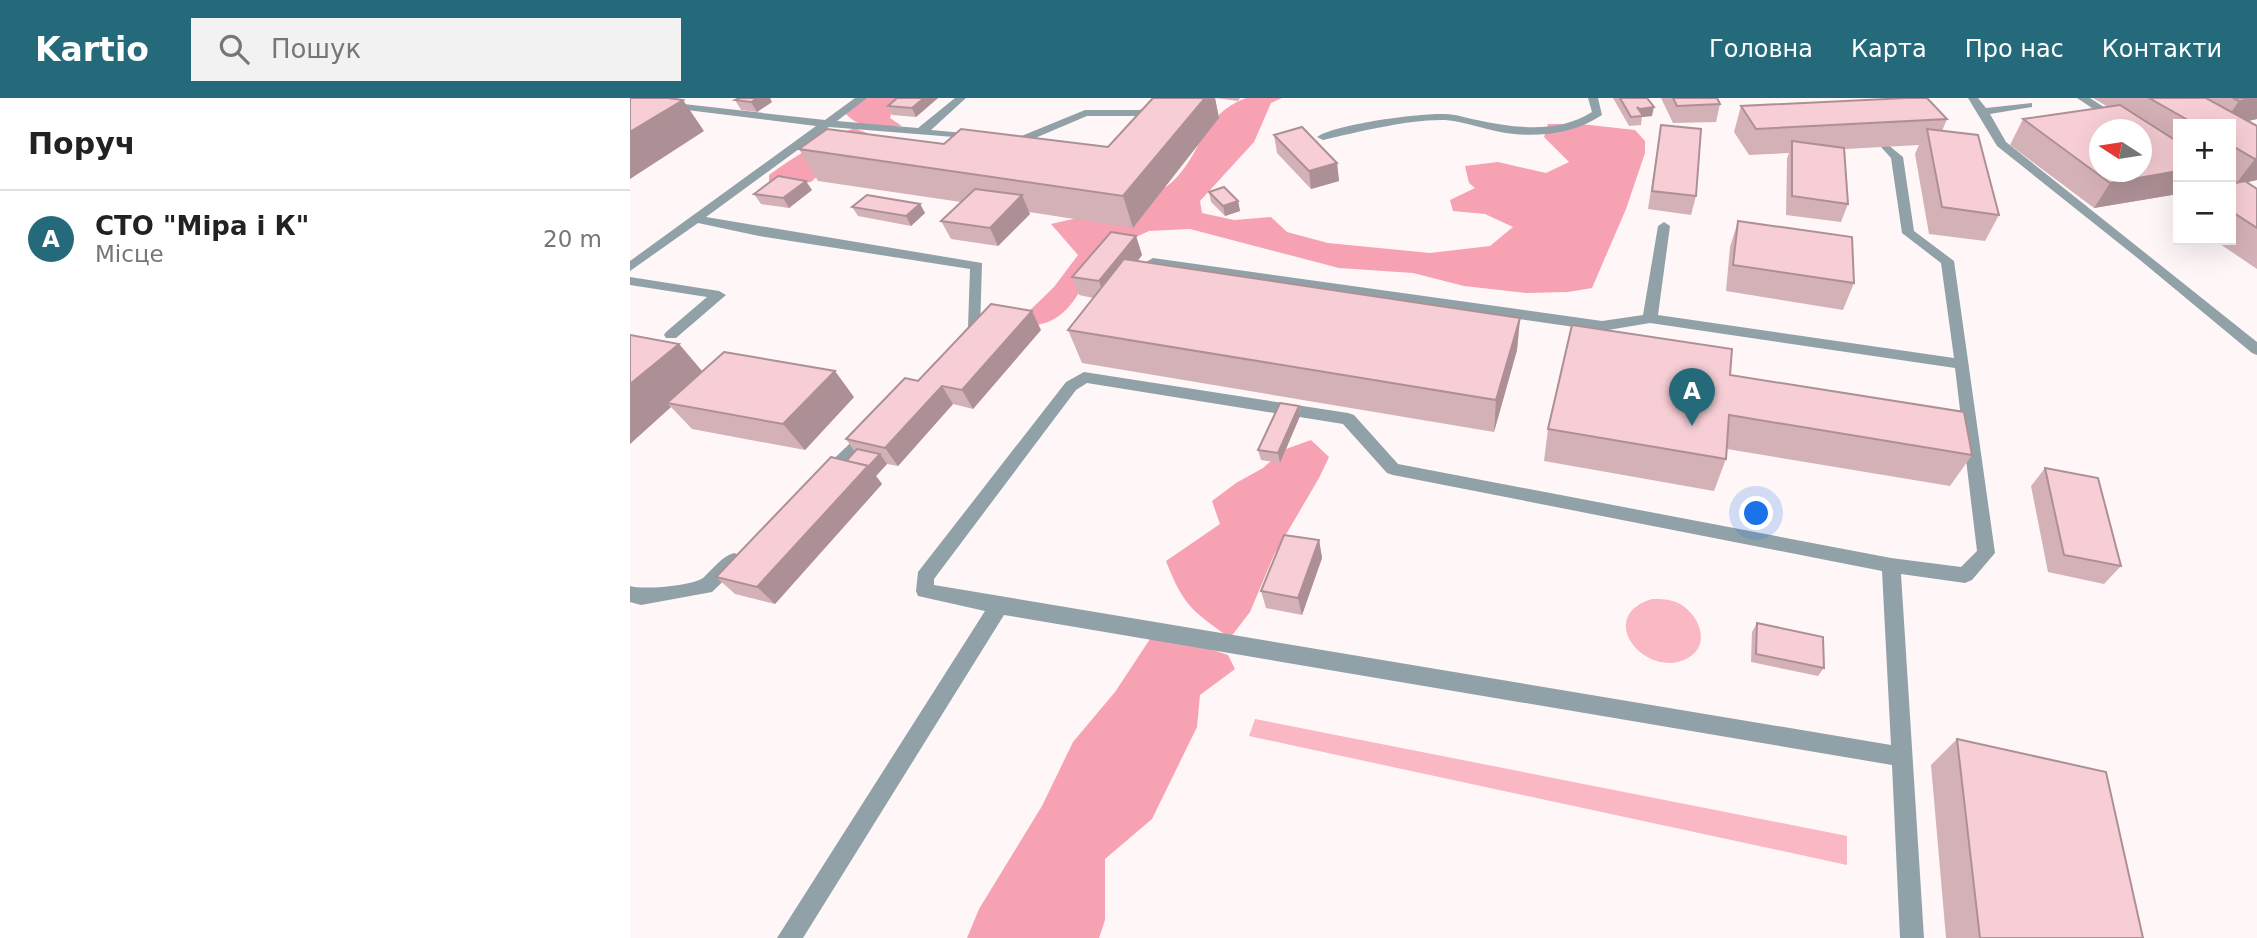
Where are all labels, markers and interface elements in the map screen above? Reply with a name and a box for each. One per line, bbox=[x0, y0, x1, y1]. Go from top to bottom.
search box bbox=[191, 18, 681, 81]
text: Kartio bbox=[35, 30, 149, 69]
icon: search bbox=[215, 30, 253, 68]
text: Пошук bbox=[271, 34, 361, 64]
text: Головна bbox=[1709, 35, 1813, 63]
text: Карта bbox=[1851, 35, 1927, 63]
text: Про нас bbox=[1965, 35, 2064, 63]
text: Контакти bbox=[2102, 35, 2222, 63]
north arrow bbox=[2089, 119, 2152, 182]
map controls bbox=[2173, 119, 2236, 245]
button: + bbox=[2173, 119, 2236, 182]
text: Поруч bbox=[28, 126, 135, 161]
button: − bbox=[2173, 182, 2236, 245]
text: СТО "Міра і К" bbox=[95, 211, 309, 241]
text: A bbox=[42, 226, 60, 252]
text: 20 m bbox=[543, 226, 602, 252]
text: Місце bbox=[95, 241, 164, 267]
pin: A bbox=[1669, 368, 1715, 426]
your location bbox=[1739, 496, 1773, 530]

